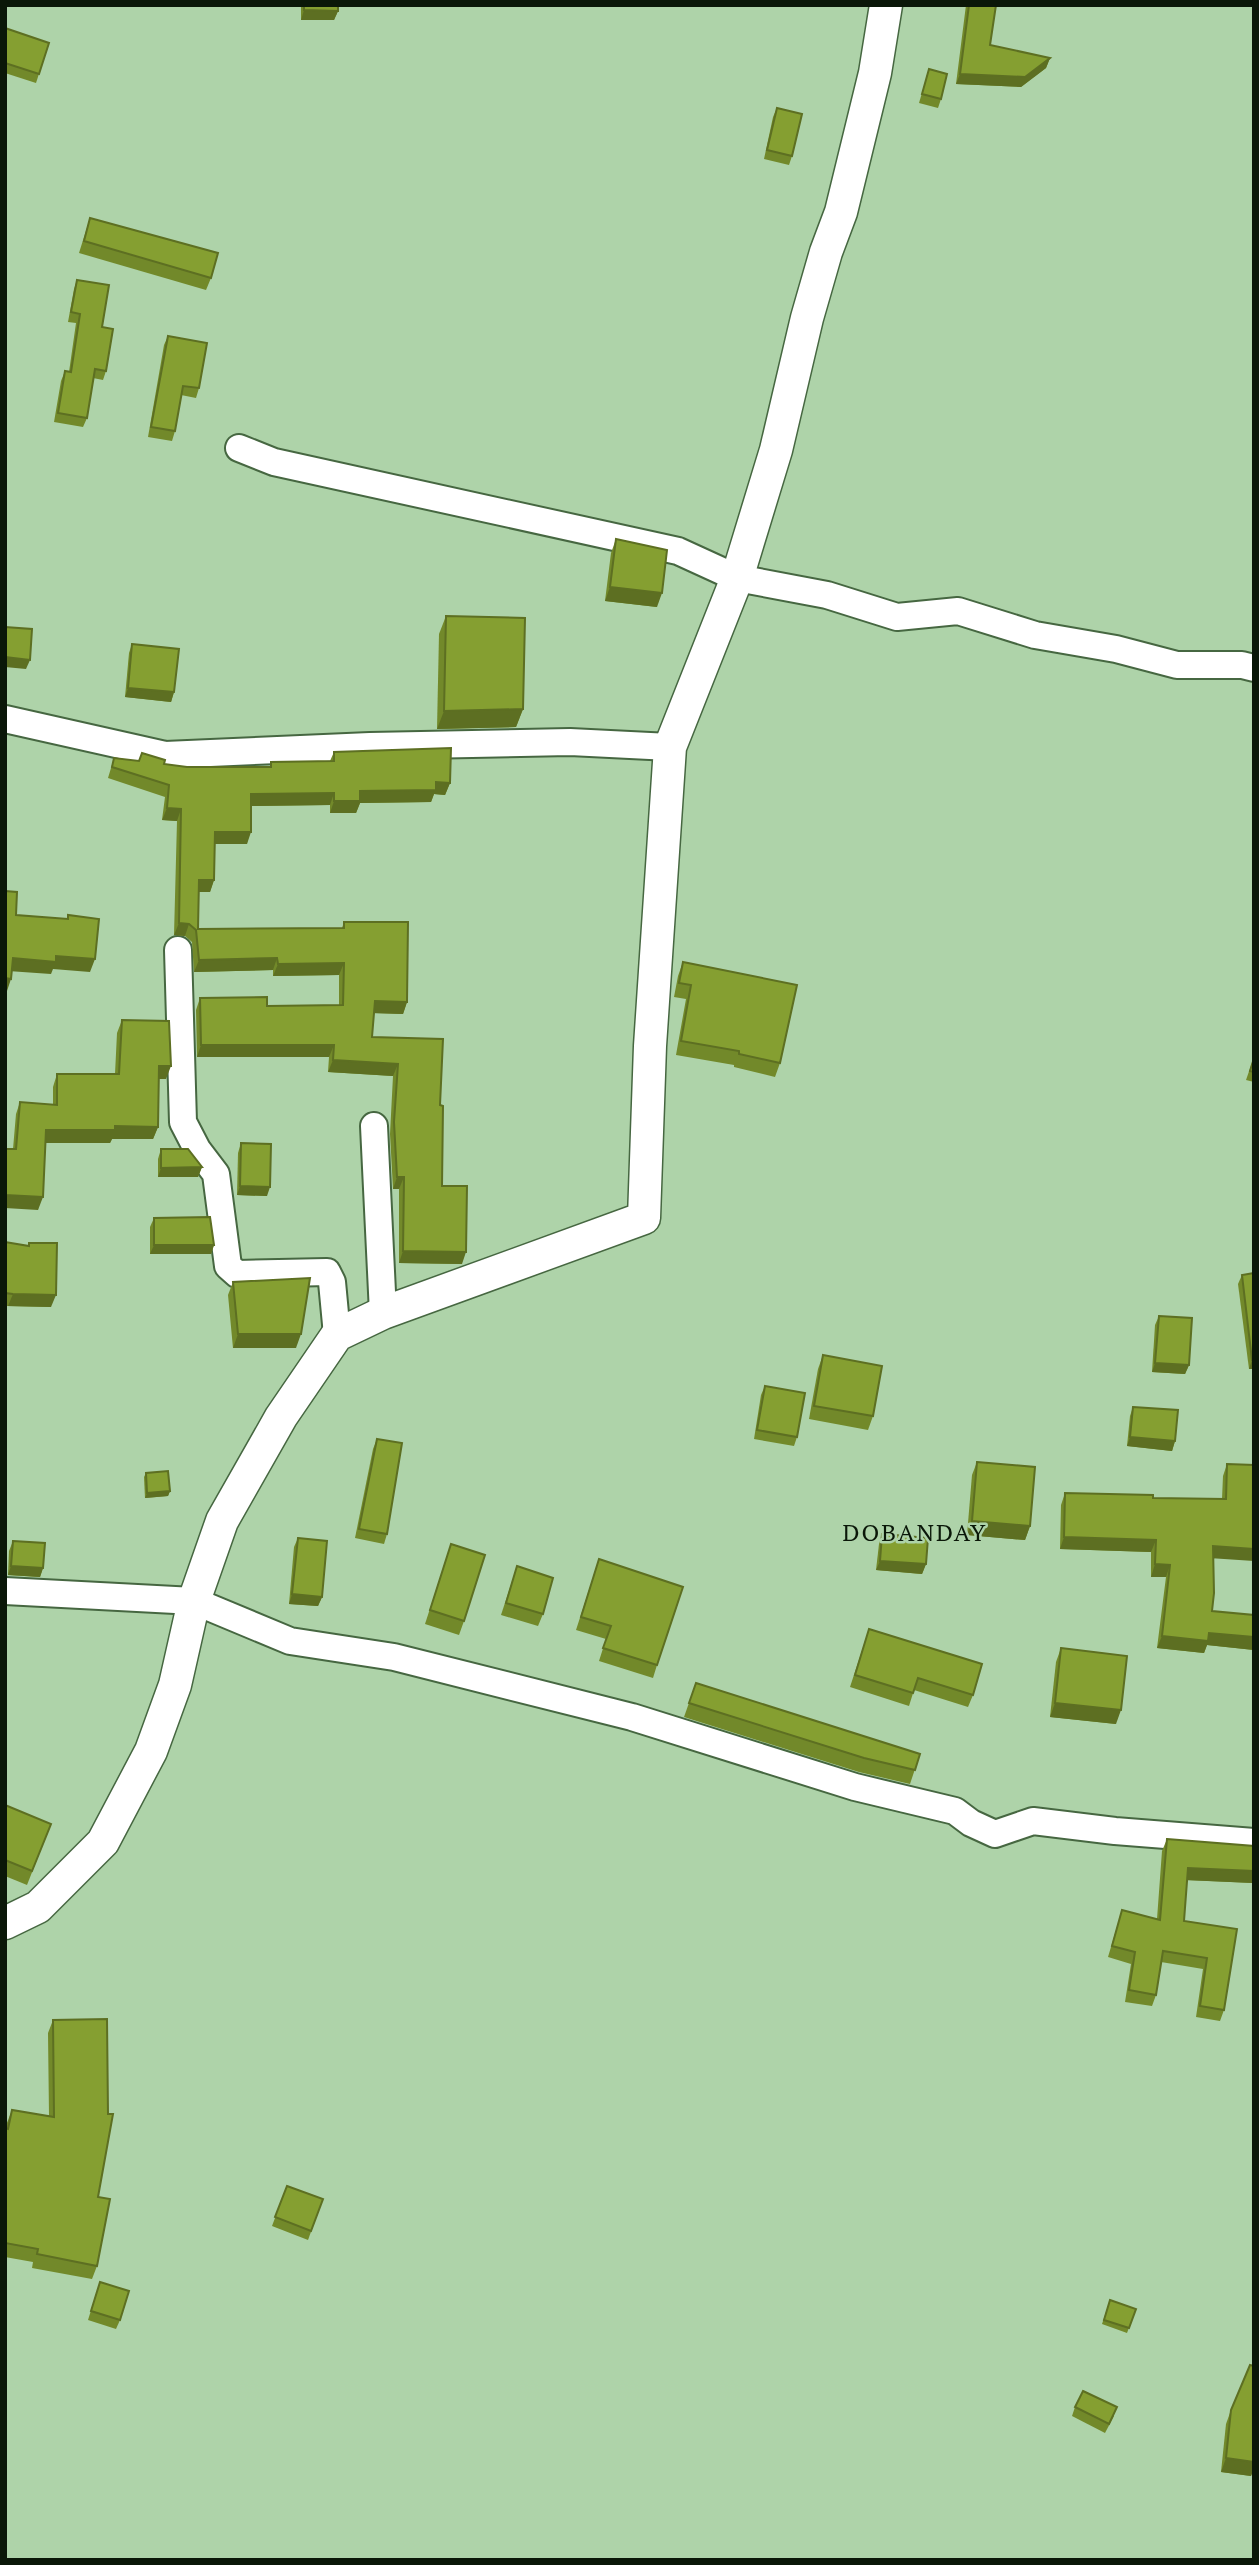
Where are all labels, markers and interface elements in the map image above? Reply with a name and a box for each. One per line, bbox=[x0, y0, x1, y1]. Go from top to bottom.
district label: DOBANDAY bbox=[843, 1516, 987, 1548]

